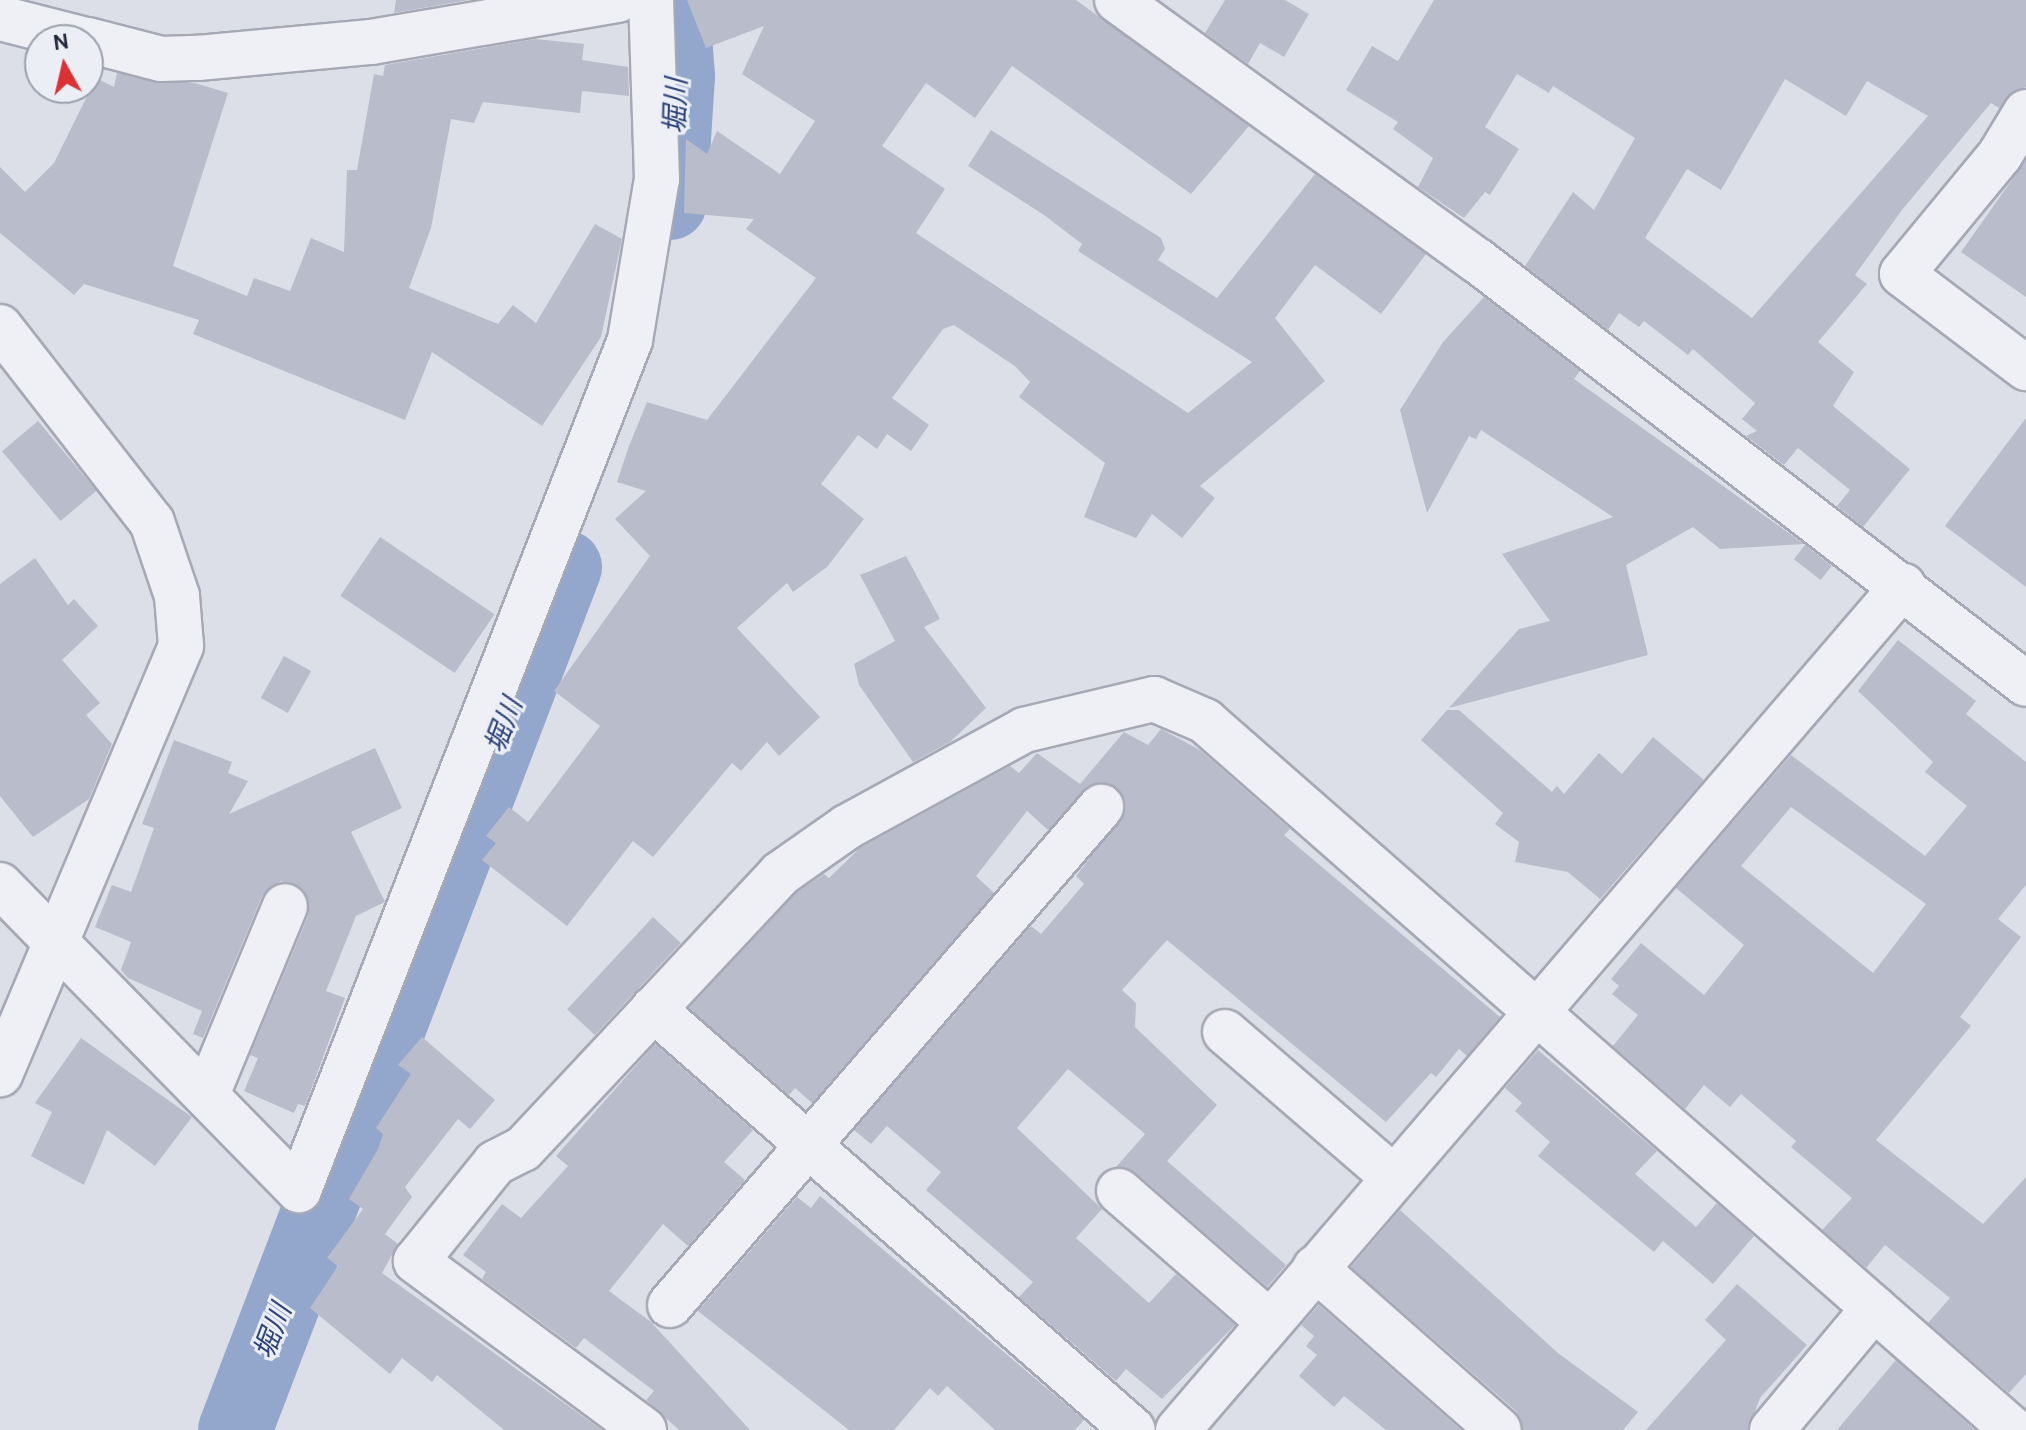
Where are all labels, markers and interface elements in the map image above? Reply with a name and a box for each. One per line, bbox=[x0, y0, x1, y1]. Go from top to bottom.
north arrow bbox=[24, 24, 104, 104]
text: N bbox=[51, 27, 70, 56]
water label: 堀川 bbox=[657, 77, 693, 135]
water label: 堀川 bbox=[477, 693, 529, 757]
water label: 堀川 bbox=[246, 1299, 298, 1363]

